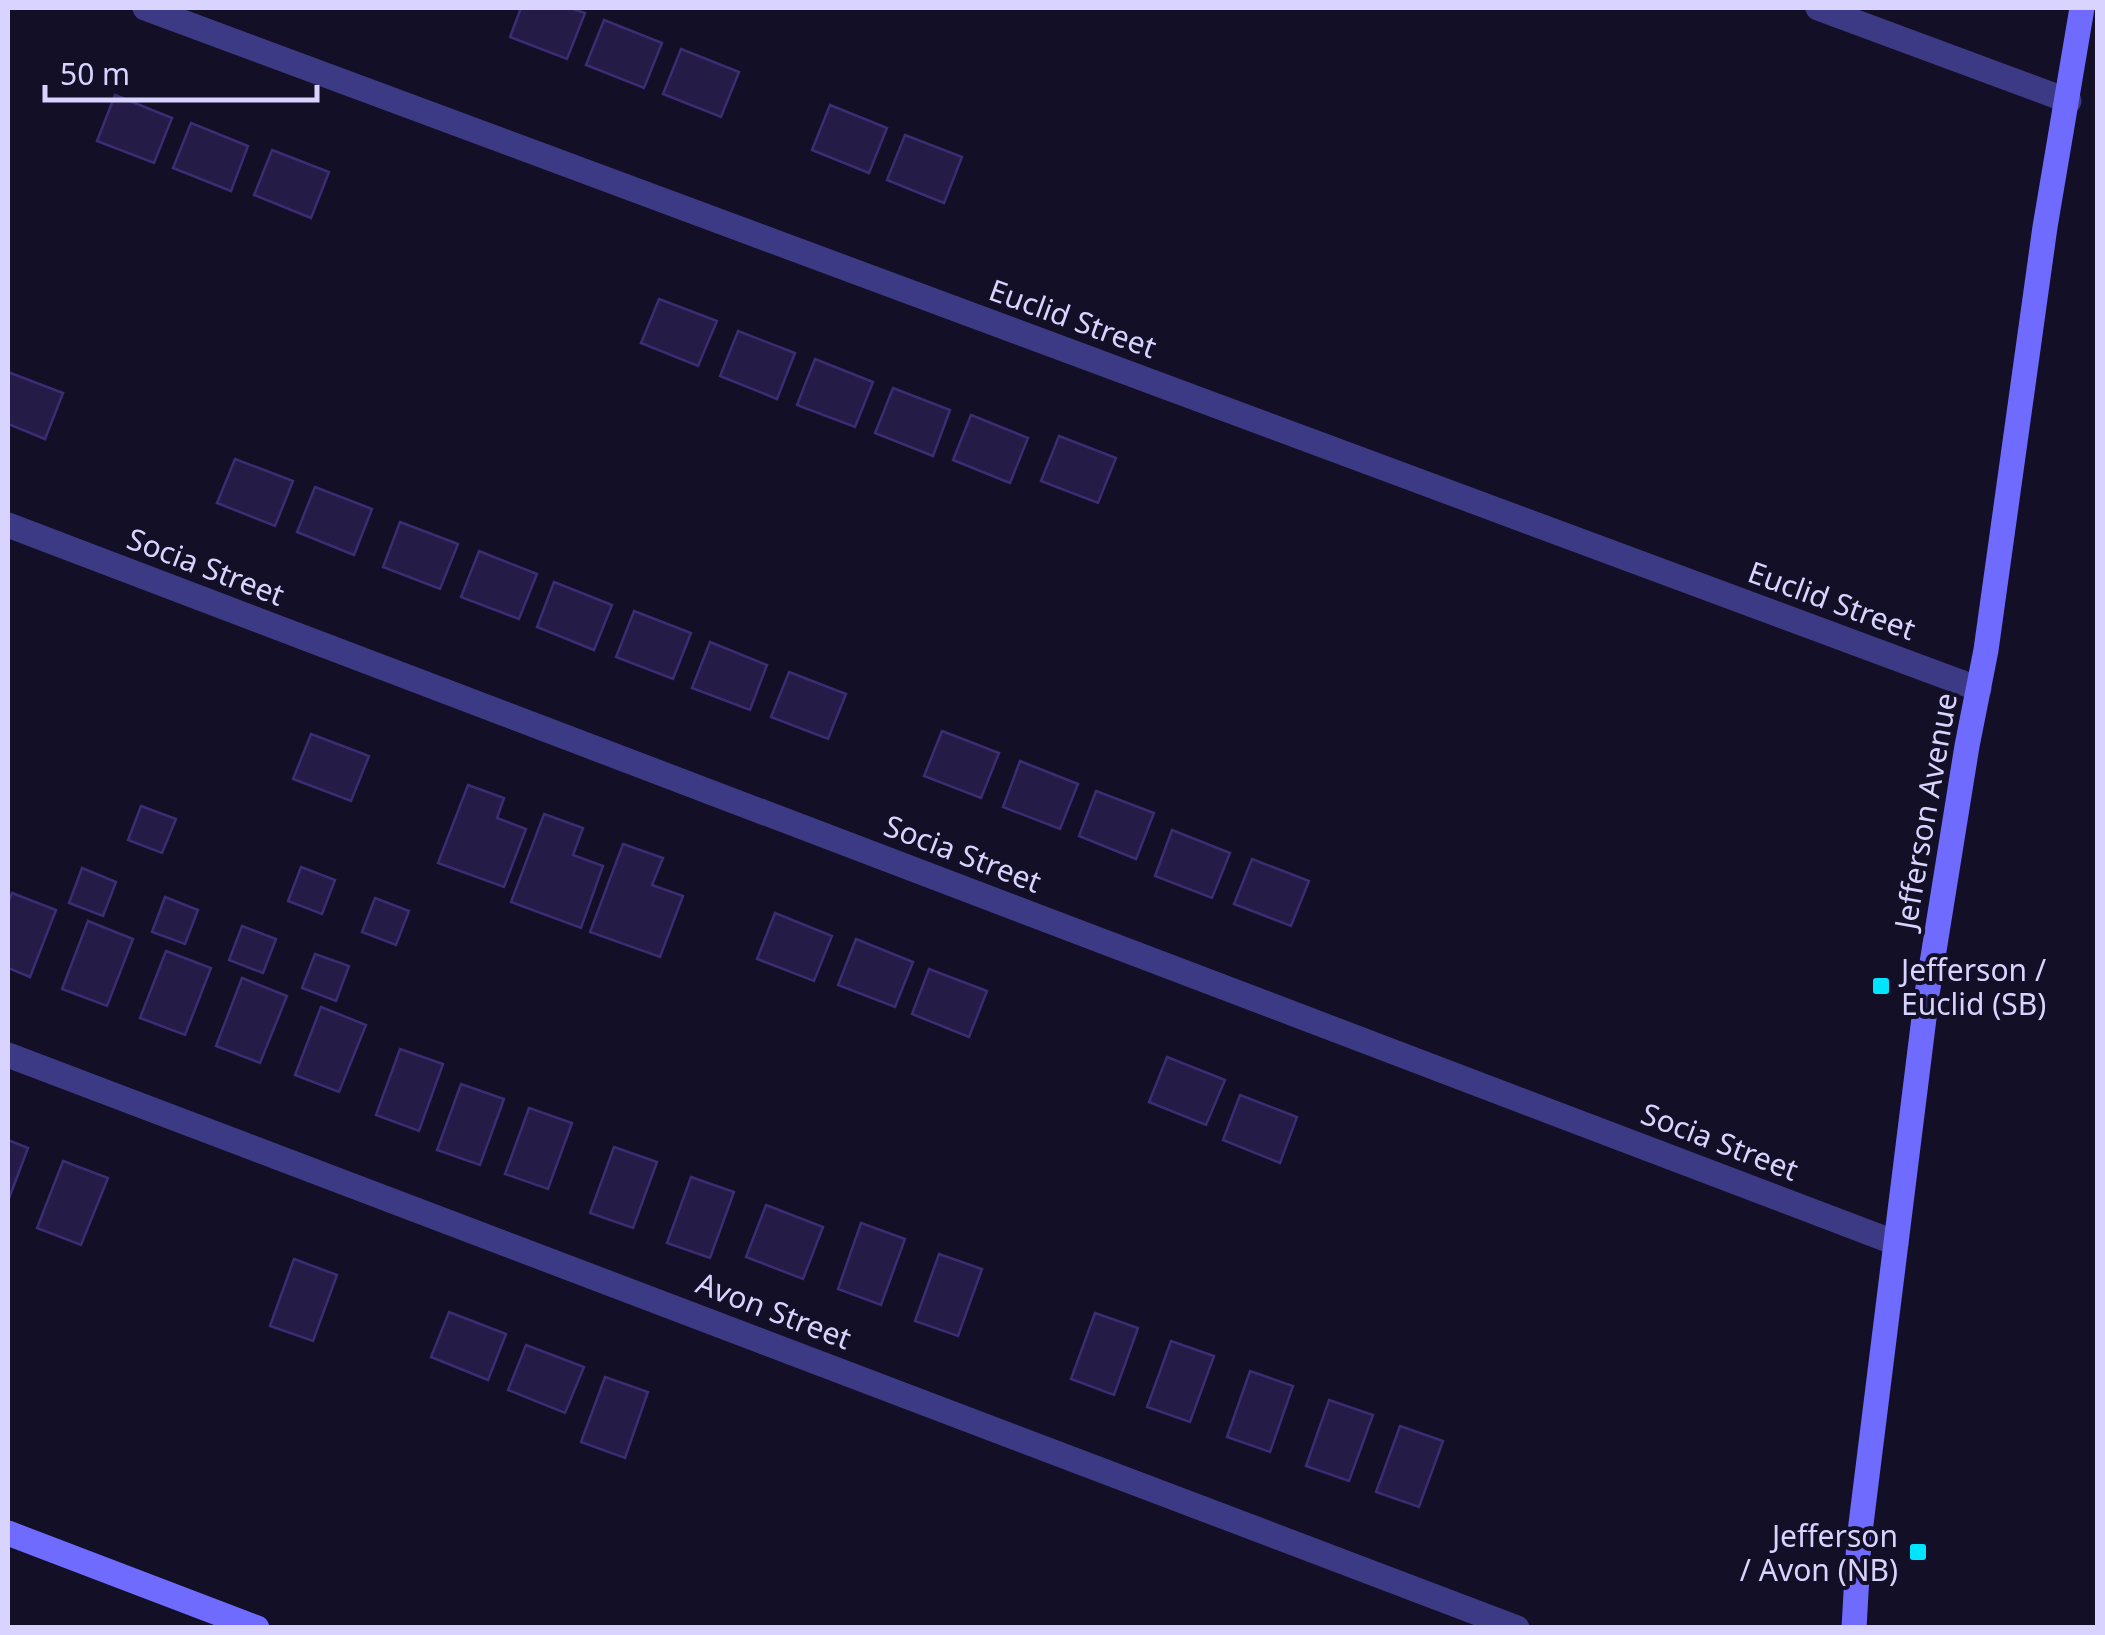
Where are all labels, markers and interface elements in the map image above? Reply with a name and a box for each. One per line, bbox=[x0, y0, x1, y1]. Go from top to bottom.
scale bar bbox=[45, 40, 318, 102]
text: 50 m bbox=[60, 53, 130, 94]
street label: Euclid Street bbox=[984, 269, 1162, 367]
street label: Socia Street bbox=[122, 517, 291, 615]
street label: Euclid Street bbox=[1743, 551, 1921, 649]
street label: Jefferson Avenue bbox=[1884, 690, 1966, 935]
street label: Socia Street bbox=[879, 804, 1048, 902]
place label: Jefferson / Euclid (SB) bbox=[1898, 949, 2046, 1024]
marker: Jefferson / Euclid (SB) bbox=[1870, 975, 1892, 997]
street label: Socia Street bbox=[1636, 1092, 1805, 1190]
street label: Avon Street bbox=[691, 1262, 857, 1358]
place label: Jefferson / Avon (NB) bbox=[1740, 1515, 1898, 1590]
marker: Jefferson / Avon (NB) bbox=[1907, 1541, 1929, 1563]

